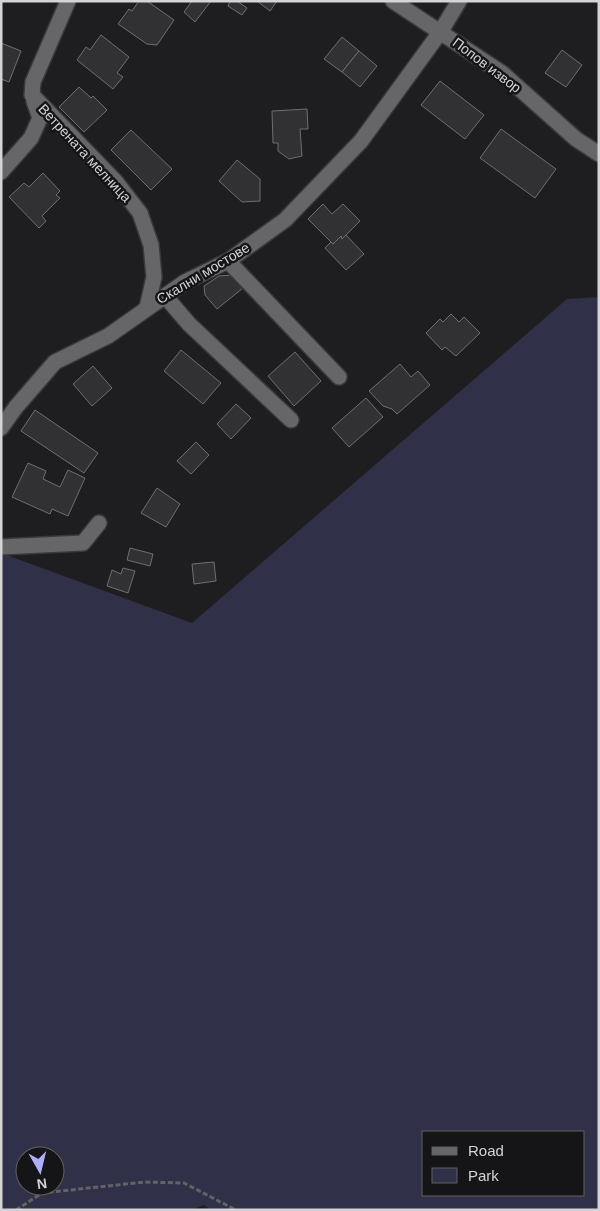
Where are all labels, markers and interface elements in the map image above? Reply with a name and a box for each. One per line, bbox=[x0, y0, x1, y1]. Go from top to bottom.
street label: Попов извор bbox=[450, 34, 525, 96]
street label: Ветрената мелница bbox=[35, 101, 135, 206]
street label: Скални мостове bbox=[154, 239, 252, 307]
legend bbox=[422, 1131, 585, 1196]
text: Road bbox=[468, 1142, 504, 1159]
north arrow bbox=[15, 1146, 65, 1196]
text: Park bbox=[468, 1167, 499, 1184]
text: N bbox=[36, 1175, 48, 1193]

